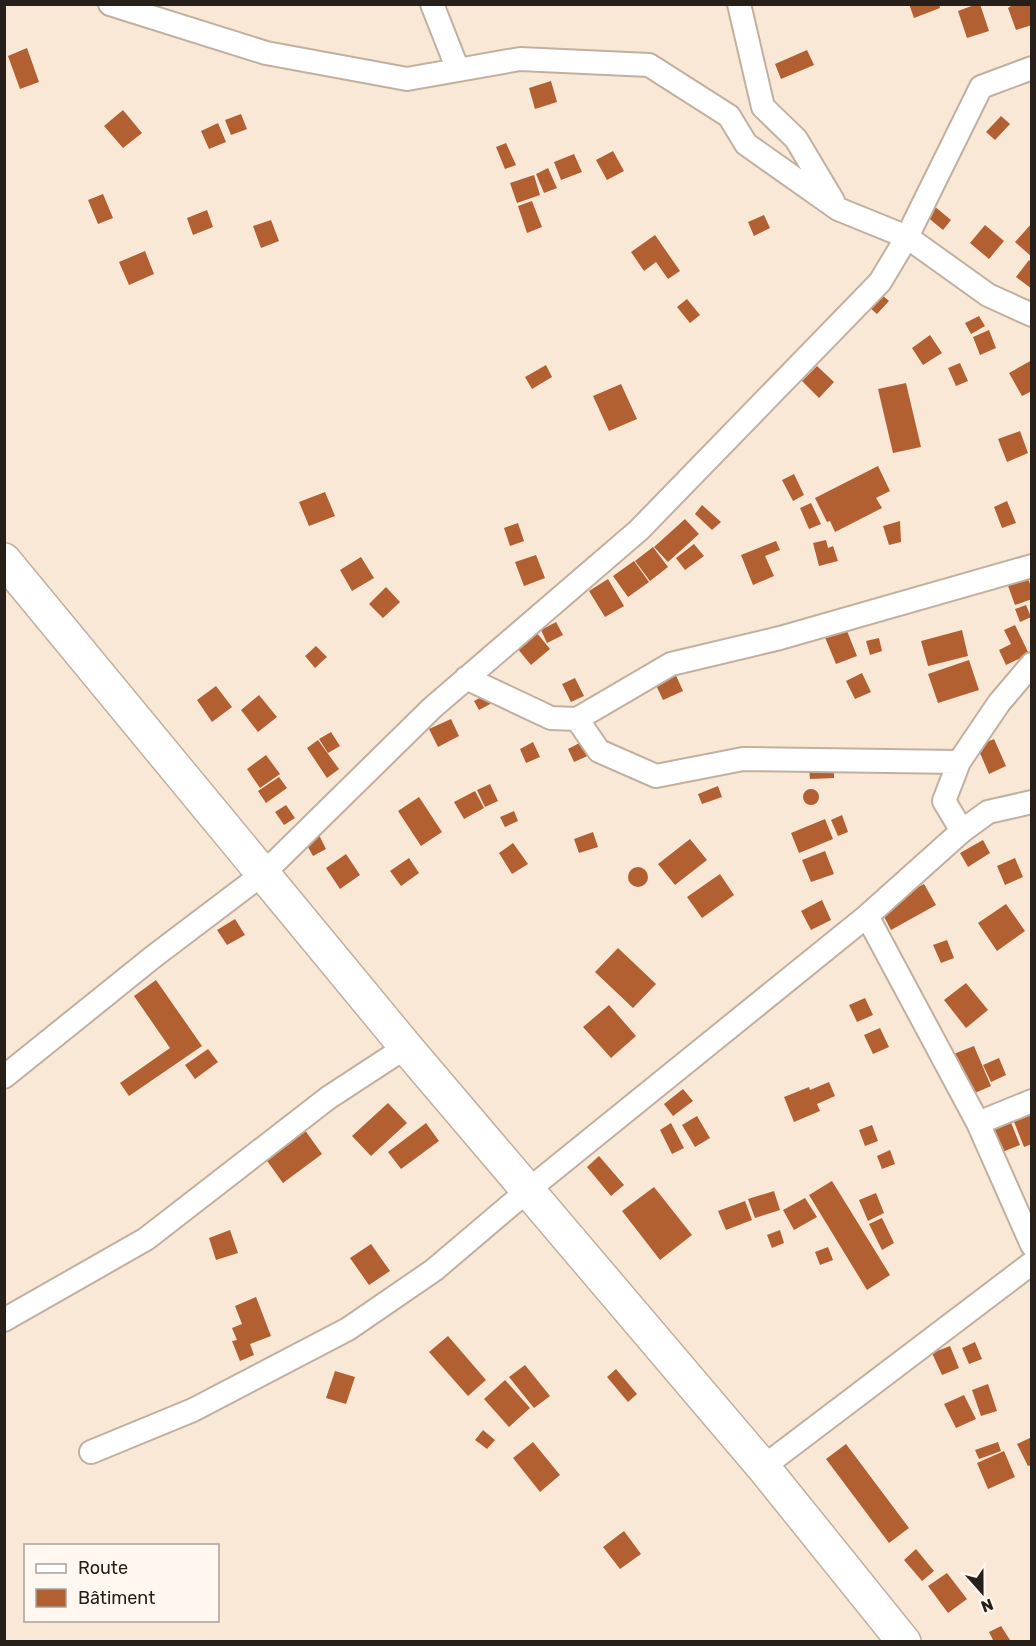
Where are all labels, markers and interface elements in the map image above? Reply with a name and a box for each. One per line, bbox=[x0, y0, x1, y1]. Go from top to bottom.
legend bbox=[24, 1544, 219, 1622]
text: Route bbox=[78, 1557, 128, 1579]
north arrow bbox=[952, 1562, 1012, 1622]
text: Bâtiment bbox=[78, 1587, 155, 1609]
text: N bbox=[978, 1595, 996, 1616]

